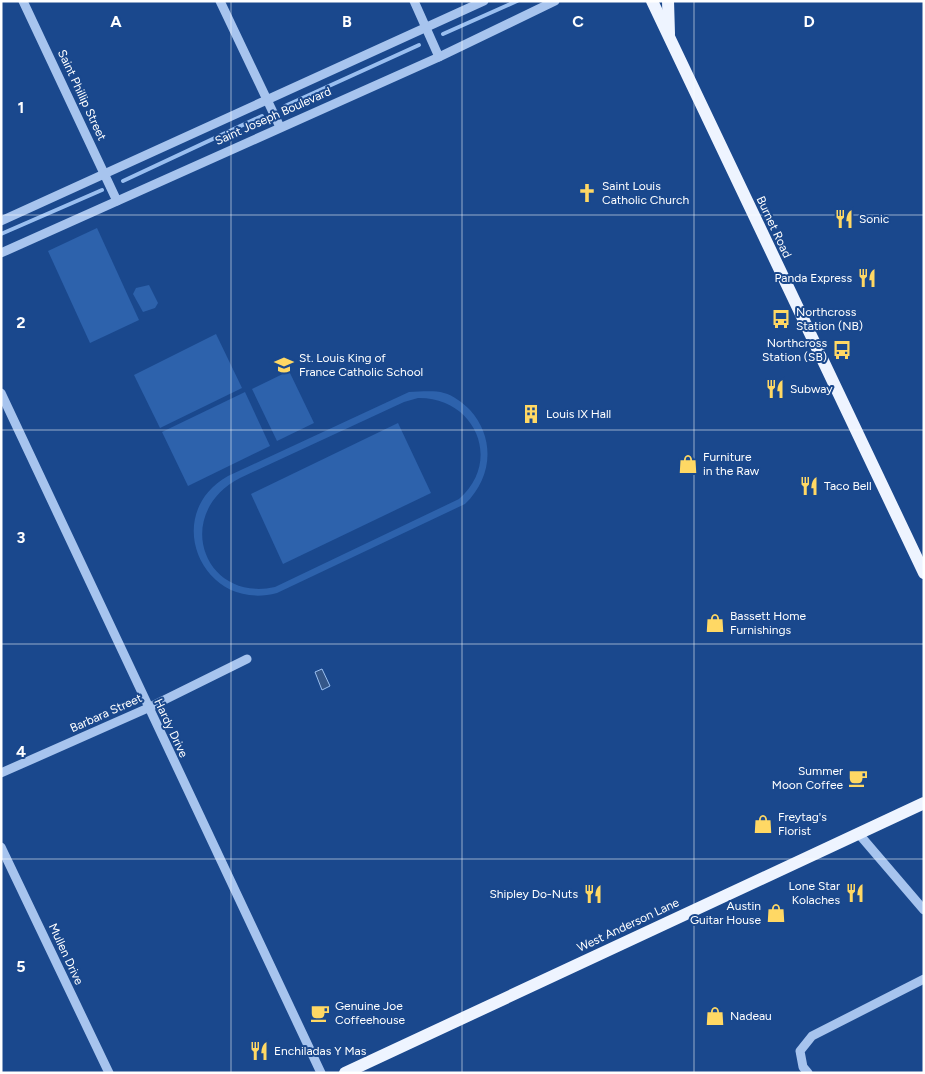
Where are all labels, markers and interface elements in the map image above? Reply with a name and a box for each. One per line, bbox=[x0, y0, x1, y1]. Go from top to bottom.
text: A bbox=[110, 12, 122, 31]
text: B bbox=[342, 12, 352, 31]
text: C bbox=[572, 12, 584, 31]
text: D bbox=[803, 12, 815, 31]
street label: Saint Phillip Street bbox=[55, 47, 109, 143]
street label: Saint Joseph Boulevard bbox=[213, 84, 333, 148]
text: 1 bbox=[18, 98, 24, 117]
place label: Saint Louis Catholic Church bbox=[602, 179, 689, 207]
church icon: Saint Louis Catholic Church bbox=[576, 182, 598, 204]
street label: Burnet Road bbox=[754, 194, 794, 260]
restaurant icon: Sonic bbox=[833, 208, 855, 230]
place label: Sonic bbox=[859, 212, 890, 226]
restaurant icon: Panda Express bbox=[856, 267, 878, 289]
place label: Panda Express bbox=[775, 271, 852, 285]
place label: Northcross Station (NB) bbox=[796, 305, 863, 333]
bus stop icon: Northcross Station (NB) bbox=[770, 308, 792, 330]
text: 2 bbox=[16, 313, 26, 332]
place label: Northcross Station (SB) bbox=[762, 336, 827, 364]
bus stop icon: Northcross Station (SB) bbox=[831, 339, 853, 361]
place label: St. Louis King of France Catholic School bbox=[299, 351, 423, 379]
school or university icon: St. Louis King of France Catholic School bbox=[273, 354, 295, 376]
restaurant icon: Subway bbox=[764, 378, 786, 400]
place label: Subway bbox=[790, 382, 833, 396]
building icon: Louis IX Hall bbox=[520, 403, 542, 425]
place label: Louis IX Hall bbox=[546, 407, 611, 421]
place label: Furniture in the Raw bbox=[703, 450, 760, 478]
shop icon: Furniture in the Raw bbox=[677, 453, 699, 475]
restaurant icon: Taco Bell bbox=[798, 475, 820, 497]
place label: Taco Bell bbox=[824, 479, 872, 493]
text: 3 bbox=[17, 528, 26, 547]
place label: Bassett Home Furnishings bbox=[730, 609, 806, 637]
shop icon: Bassett Home Furnishings bbox=[704, 612, 726, 634]
street label: Barbara Street bbox=[68, 691, 145, 735]
street label: Hardy Drive bbox=[151, 696, 191, 760]
text: 4 bbox=[16, 742, 26, 761]
place label: Summer Moon Coffee bbox=[772, 764, 843, 792]
cafe icon: Summer Moon Coffee bbox=[847, 767, 869, 789]
place label: Freytag's Florist bbox=[778, 810, 827, 838]
shop icon: Freytag's Florist bbox=[752, 813, 774, 835]
place label: Lone Star Kolaches bbox=[789, 879, 840, 907]
restaurant icon: Lone Star Kolaches bbox=[844, 882, 866, 904]
restaurant icon: Shipley Do-Nuts bbox=[582, 883, 604, 905]
place label: Shipley Do-Nuts bbox=[489, 887, 578, 901]
street label: West Anderson Lane bbox=[575, 895, 682, 955]
place label: Austin Guitar House bbox=[690, 899, 761, 927]
shop icon: Austin Guitar House bbox=[765, 902, 787, 924]
street label: Mullen Drive bbox=[46, 921, 86, 987]
text: 5 bbox=[16, 957, 26, 976]
place label: Genuine Joe Coffeehouse bbox=[335, 999, 405, 1027]
cafe icon: Genuine Joe Coffeehouse bbox=[309, 1002, 331, 1024]
shop icon: Nadeau bbox=[704, 1005, 726, 1027]
place label: Nadeau bbox=[730, 1009, 772, 1023]
restaurant icon: Enchiladas Y Mas bbox=[248, 1040, 270, 1062]
place label: Enchiladas Y Mas bbox=[274, 1044, 367, 1058]

